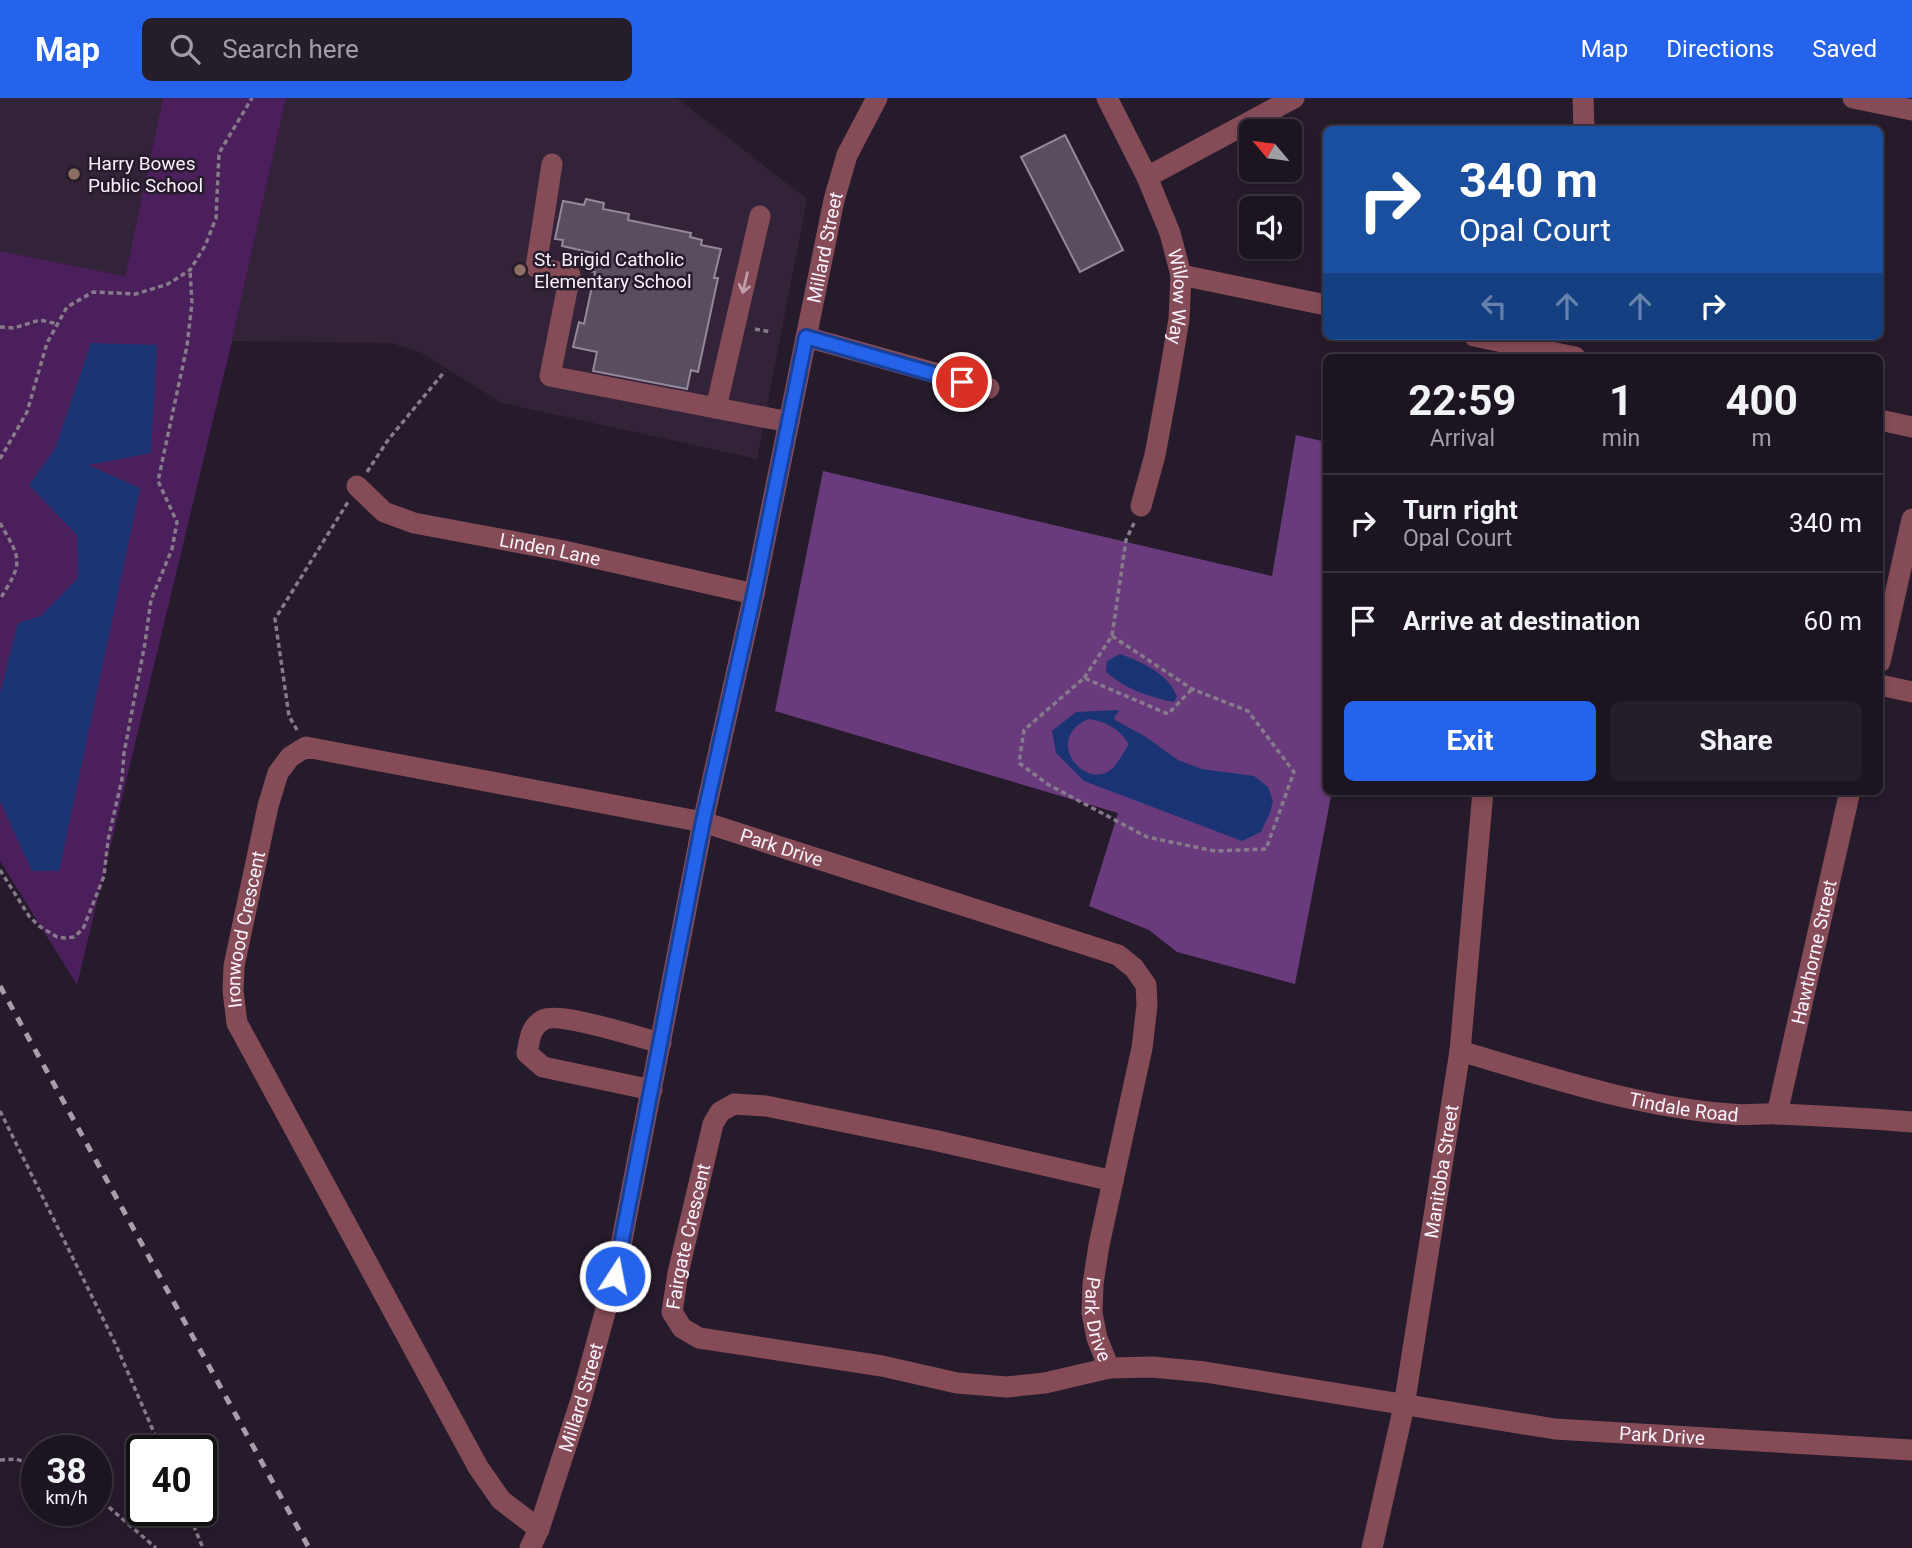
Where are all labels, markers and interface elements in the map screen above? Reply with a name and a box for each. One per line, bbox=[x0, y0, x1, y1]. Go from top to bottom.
search box bbox=[142, 18, 632, 81]
text: Map bbox=[35, 30, 100, 69]
icon: search bbox=[166, 30, 204, 68]
text: Search here bbox=[222, 34, 359, 64]
text: Map bbox=[1581, 35, 1628, 63]
text: Directions bbox=[1666, 35, 1774, 63]
text: Saved bbox=[1812, 35, 1877, 63]
north arrow bbox=[1239, 119, 1302, 182]
map controls bbox=[1239, 119, 1302, 259]
place label: Harry Bowes Public School bbox=[88, 152, 203, 197]
text: 340 m bbox=[1459, 152, 1598, 209]
icon: right bbox=[1344, 154, 1435, 245]
marker: Harry Bowes Public School bbox=[66, 166, 82, 182]
street label: Millard Street bbox=[802, 189, 847, 305]
button: sound bbox=[1239, 196, 1302, 259]
text: Opal Court bbox=[1459, 211, 1611, 249]
street label: Willow Way bbox=[1163, 246, 1193, 346]
place label: St. Brigid Catholic Elementary School bbox=[534, 248, 692, 293]
marker: St. Brigid Catholic Elementary School bbox=[512, 262, 528, 278]
one-way arrow bbox=[738, 271, 751, 294]
icon: left bbox=[1475, 287, 1513, 325]
icon: ahead bbox=[1548, 287, 1586, 325]
icon: ahead bbox=[1621, 287, 1659, 325]
icon: right bbox=[1694, 287, 1732, 325]
pin bbox=[932, 352, 992, 412]
icon: arrive bbox=[943, 363, 981, 401]
text: 22:59 bbox=[1408, 376, 1516, 425]
text: 1 bbox=[1609, 376, 1633, 425]
text: 400 bbox=[1725, 376, 1798, 425]
text: Arrival bbox=[1430, 425, 1495, 452]
text: min bbox=[1602, 425, 1640, 452]
text: m bbox=[1752, 425, 1772, 452]
text: Turn right bbox=[1403, 495, 1518, 525]
icon: right bbox=[1344, 504, 1382, 542]
text: 340 m bbox=[1789, 508, 1862, 538]
text: Opal Court bbox=[1403, 525, 1512, 552]
street label: Linden Lane bbox=[498, 528, 603, 570]
icon: arrive bbox=[1344, 602, 1382, 640]
text: Arrive at destination bbox=[1403, 606, 1640, 636]
text: 60 m bbox=[1804, 606, 1862, 636]
button: Exit bbox=[1344, 701, 1596, 781]
button: Share bbox=[1610, 701, 1862, 781]
street label: Park Drive bbox=[737, 823, 826, 871]
street label: Ironwood Crescent bbox=[221, 849, 270, 1009]
street label: Hawthorne Street bbox=[1786, 878, 1841, 1027]
street label: Tindale Road bbox=[1627, 1087, 1740, 1126]
street label: Manitoba Street bbox=[1419, 1103, 1463, 1240]
street label: Fairgate Crescent bbox=[661, 1161, 715, 1311]
position arrow bbox=[578, 1239, 652, 1313]
street label: Park Drive bbox=[1080, 1275, 1117, 1365]
street label: Millard Street bbox=[553, 1340, 608, 1455]
street label: Park Drive bbox=[1619, 1421, 1706, 1449]
speed limit sign: 40 bbox=[126, 1435, 217, 1526]
text: 38 bbox=[46, 1451, 87, 1492]
text: km/h bbox=[45, 1487, 88, 1508]

